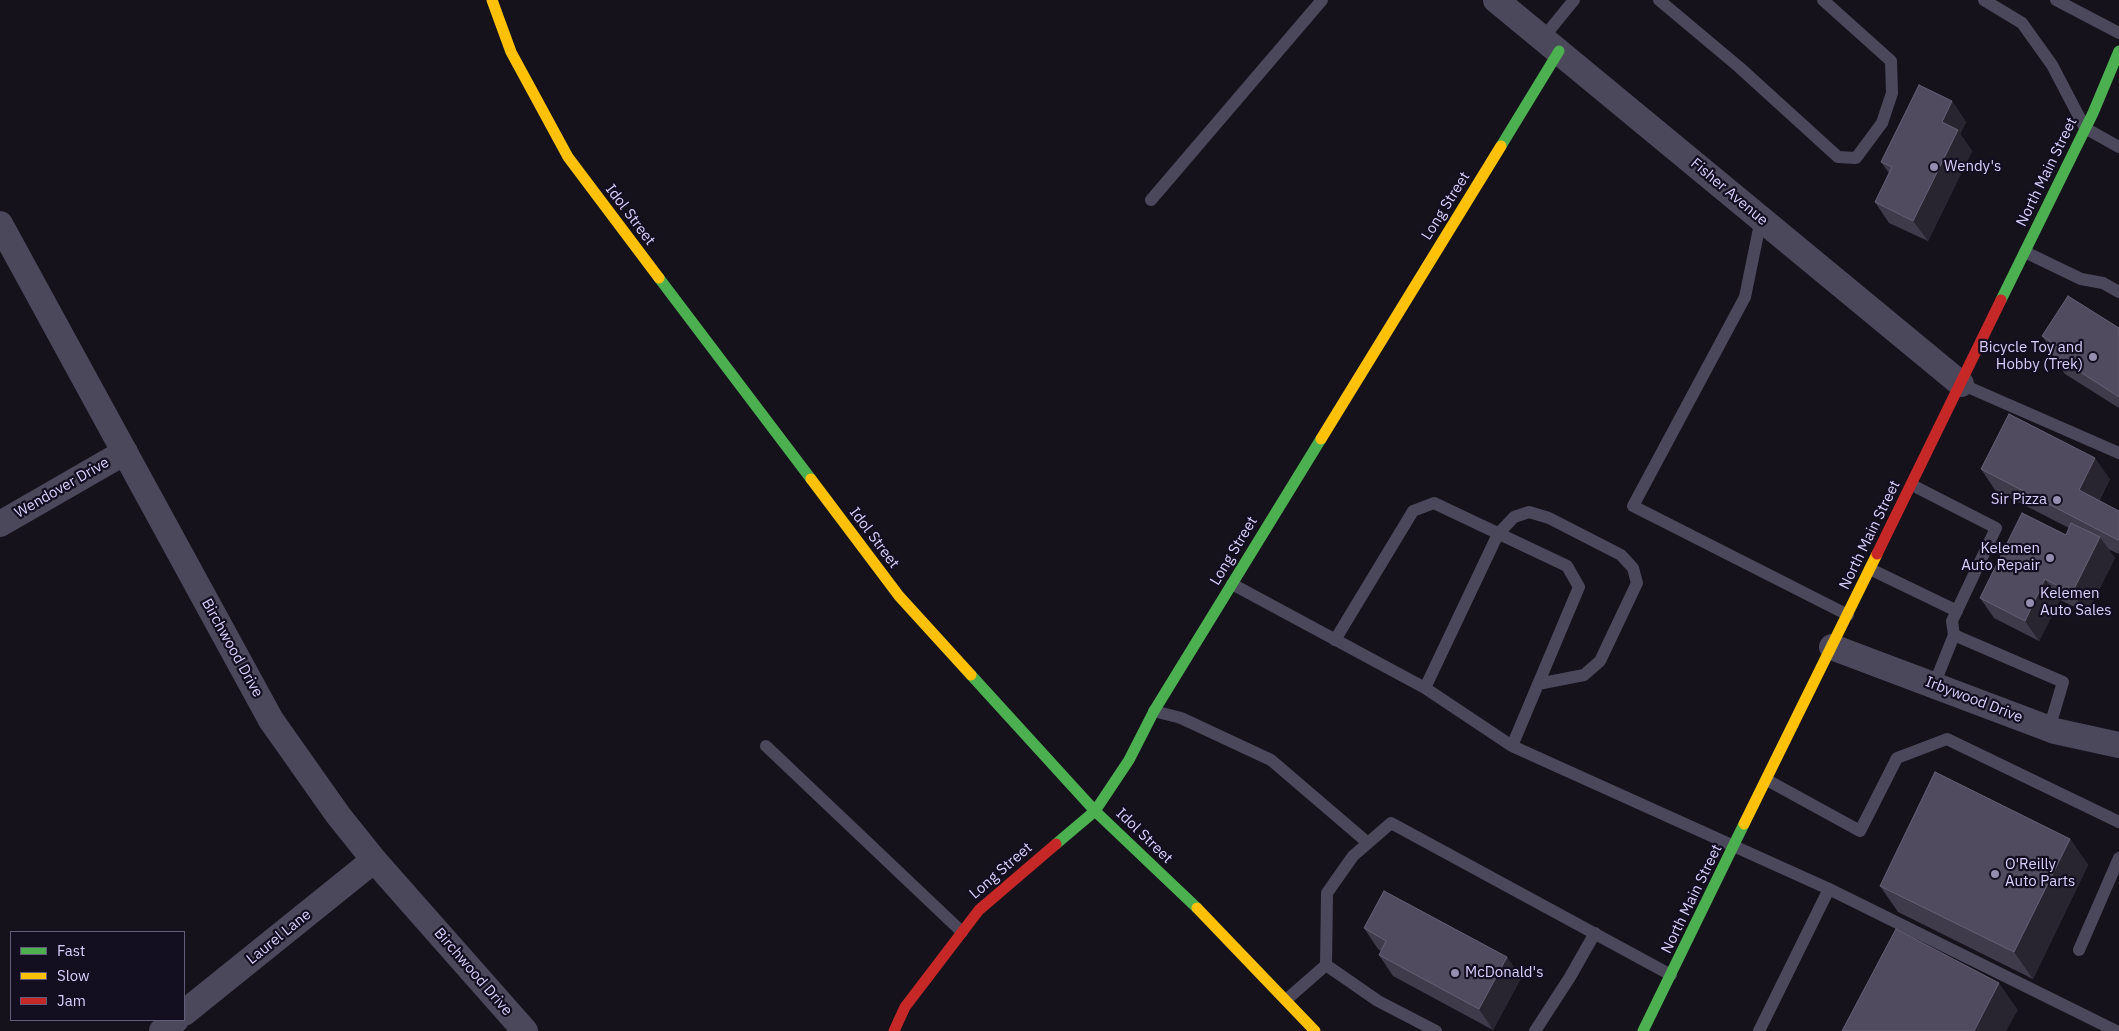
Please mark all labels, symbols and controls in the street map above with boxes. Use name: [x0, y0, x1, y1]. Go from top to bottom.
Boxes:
street label: North Main Street: [2013, 115, 2081, 229]
street label: Fisher Avenue: [1687, 154, 1771, 230]
place label: Wendy's: [1944, 158, 2001, 176]
marker: Wendy's: [1928, 161, 1940, 173]
street label: Long Street: [1418, 169, 1474, 243]
street label: Idol Street: [601, 181, 659, 249]
place label: Bicycle Toy and Hobby (Trek): [1979, 339, 2083, 374]
marker: Bicycle Toy and Hobby (Trek): [2087, 351, 2099, 363]
street label: Wendover Drive: [12, 454, 112, 522]
street label: North Main Street: [1836, 478, 1904, 592]
place label: Sir Pizza: [1991, 491, 2047, 509]
marker: Sir Pizza: [2051, 494, 2063, 506]
street label: Idol Street: [845, 504, 903, 572]
street label: Long Street: [1206, 513, 1262, 589]
place label: Kelemen Auto Repair: [1961, 540, 2040, 575]
marker: Kelemen Auto Repair: [2044, 552, 2056, 564]
place label: Kelemen Auto Sales: [2040, 585, 2112, 620]
street label: Birchwood Drive: [197, 595, 267, 701]
marker: Kelemen Auto Sales: [2024, 597, 2036, 609]
street label: Irbywood Drive: [1923, 673, 2025, 727]
street label: Idol Street: [1112, 805, 1176, 867]
street label: Long Street: [966, 839, 1036, 903]
street label: North Main Street: [1658, 842, 1726, 956]
place label: O'Reilly Auto Parts: [2005, 856, 2075, 891]
marker: O'Reilly Auto Parts: [1989, 868, 2001, 880]
street label: Laurel Lane: [243, 906, 315, 968]
street label: Birchwood Drive: [430, 924, 516, 1020]
legend: [10, 931, 185, 1021]
text: Fast: [57, 941, 85, 960]
place label: McDonald's: [1465, 964, 1543, 982]
text: Slow: [57, 966, 90, 985]
marker: McDonald's: [1449, 967, 1461, 979]
text: Jam: [57, 991, 86, 1010]

